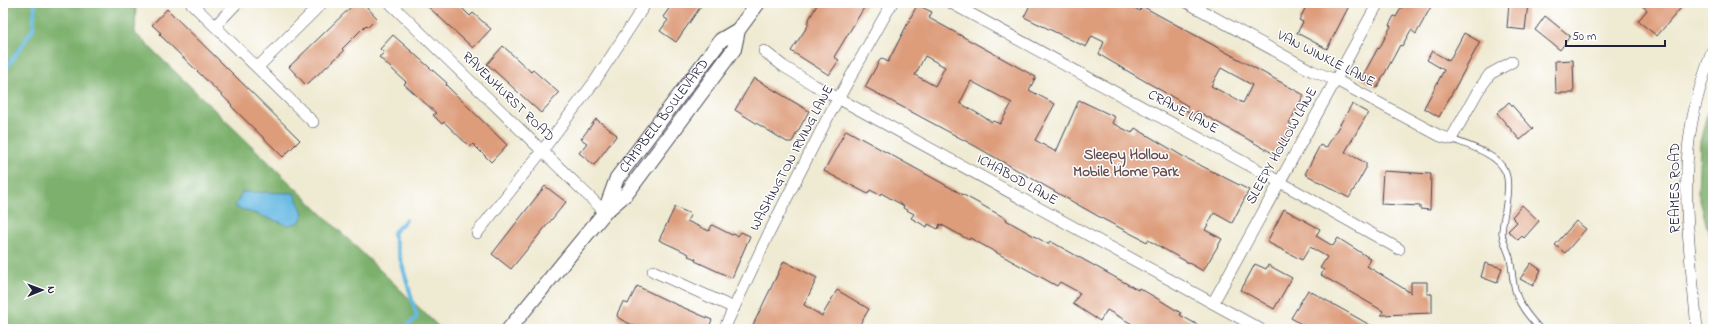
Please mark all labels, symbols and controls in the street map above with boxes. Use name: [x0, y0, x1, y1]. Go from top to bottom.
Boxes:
scale bar: [1566, 22, 1665, 48]
street label: VAN WINKLE LANE: [1272, 25, 1379, 93]
text: 50 m: [1572, 28, 1596, 46]
street label: RAVENHURST ROAD: [457, 47, 559, 147]
street label: CAMPBELL BOULEVARD: [614, 54, 714, 177]
street label: WASHINGTON IRVING LANE: [745, 81, 839, 235]
street label: SLEEPY HOLLOW LANE: [1241, 83, 1323, 209]
street label: CRANE LANE: [1144, 85, 1222, 139]
street label: REAMES ROAD: [1665, 143, 1686, 233]
district label: Sleepy Hollow Mobile Home Park: [1073, 144, 1179, 183]
street label: ICHABOD LANE: [973, 149, 1061, 211]
north arrow: [22, 270, 62, 310]
text: N: [43, 286, 59, 294]

